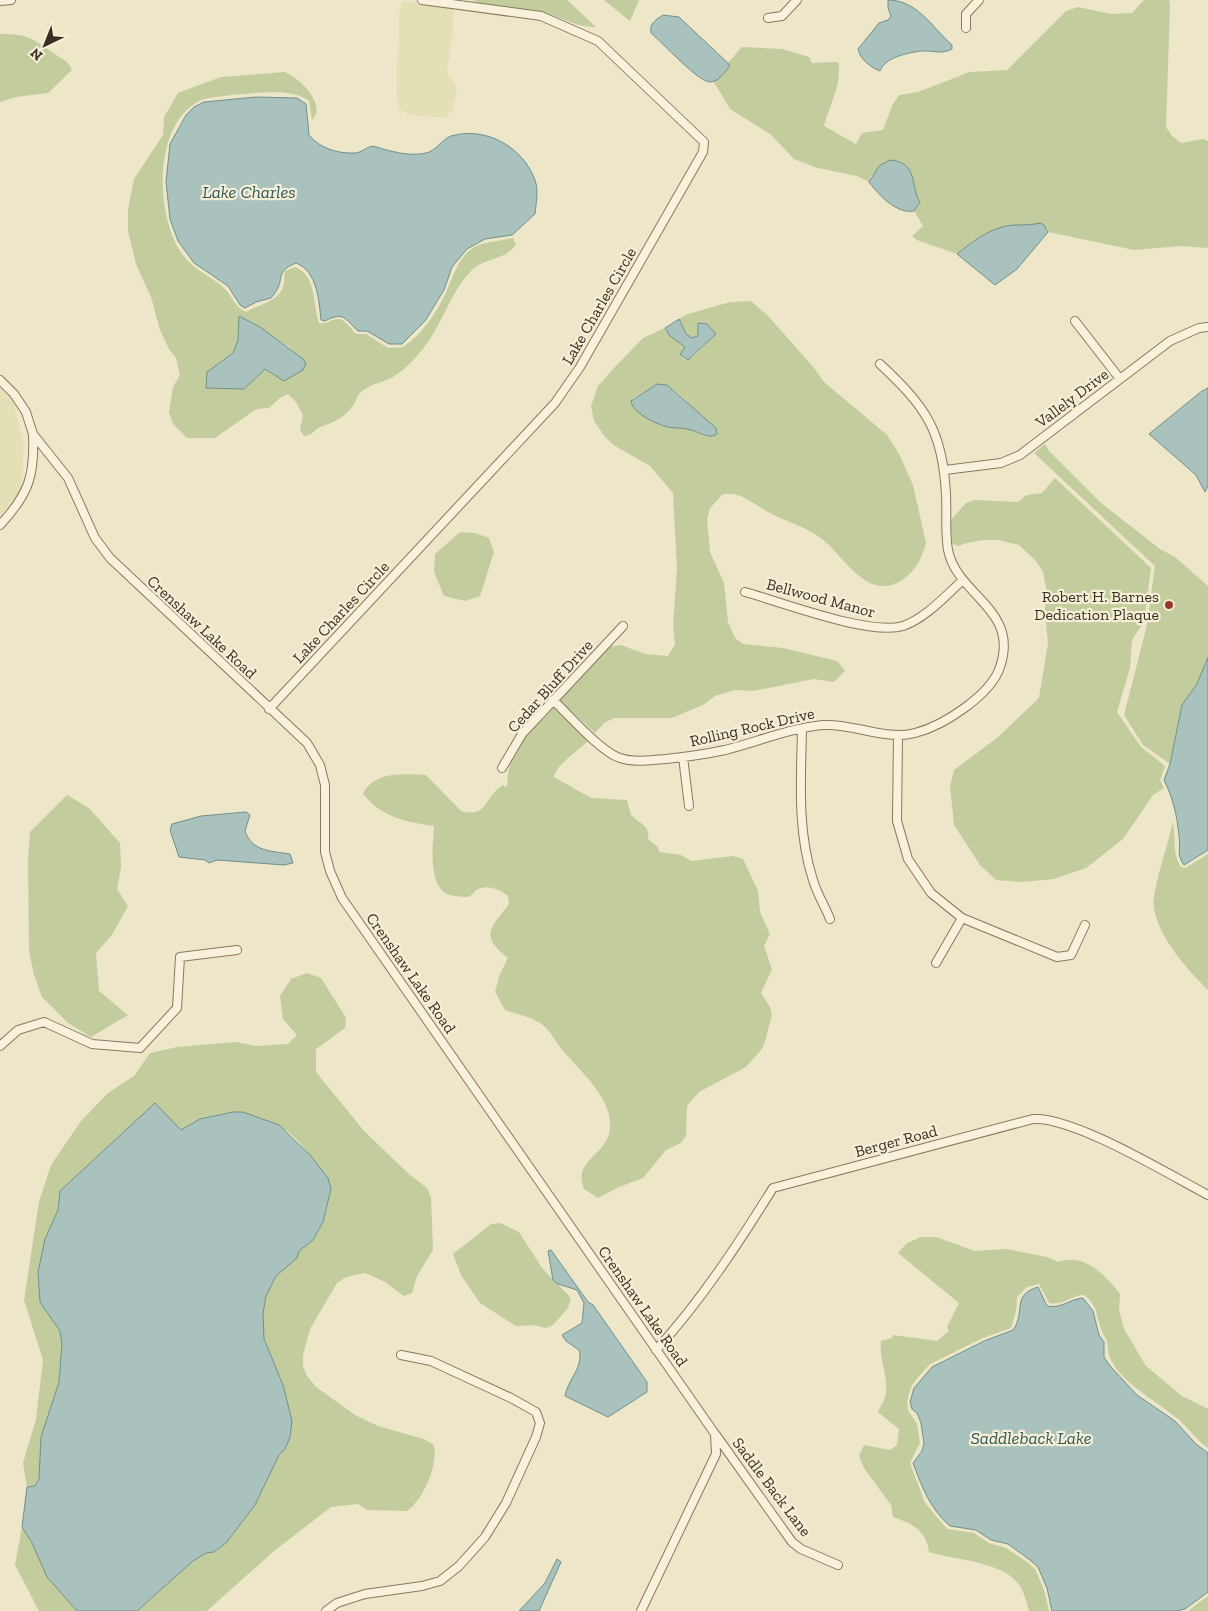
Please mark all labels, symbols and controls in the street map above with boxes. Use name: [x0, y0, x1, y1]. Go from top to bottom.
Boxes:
north arrow: [20, 20, 70, 70]
text: N: [27, 44, 46, 64]
water label: Lake Charles: [202, 181, 296, 203]
street label: Lake Charles Circle: [558, 244, 640, 368]
street label: Vallely Drive: [1031, 364, 1112, 432]
street label: Lake Charles Circle: [289, 557, 393, 667]
street label: Crenshaw Lake Road: [143, 571, 261, 683]
street label: Bellwood Manor: [764, 574, 878, 622]
place label: Robert H. Barnes Dedication Plaque: [1034, 587, 1159, 624]
marker: Robert H. Barnes Dedication Plaque: [1163, 599, 1175, 611]
street label: Cedar Bluff Drive: [503, 636, 597, 736]
street label: Rolling Rock Drive: [688, 703, 816, 751]
street label: Crenshaw Lake Road: [362, 909, 460, 1037]
street label: Berger Road: [853, 1121, 940, 1161]
street label: Crenshaw Lake Road: [594, 1242, 692, 1370]
water label: Saddleback Lake: [970, 1427, 1092, 1449]
street label: Saddle Back Lane: [729, 1434, 815, 1540]

